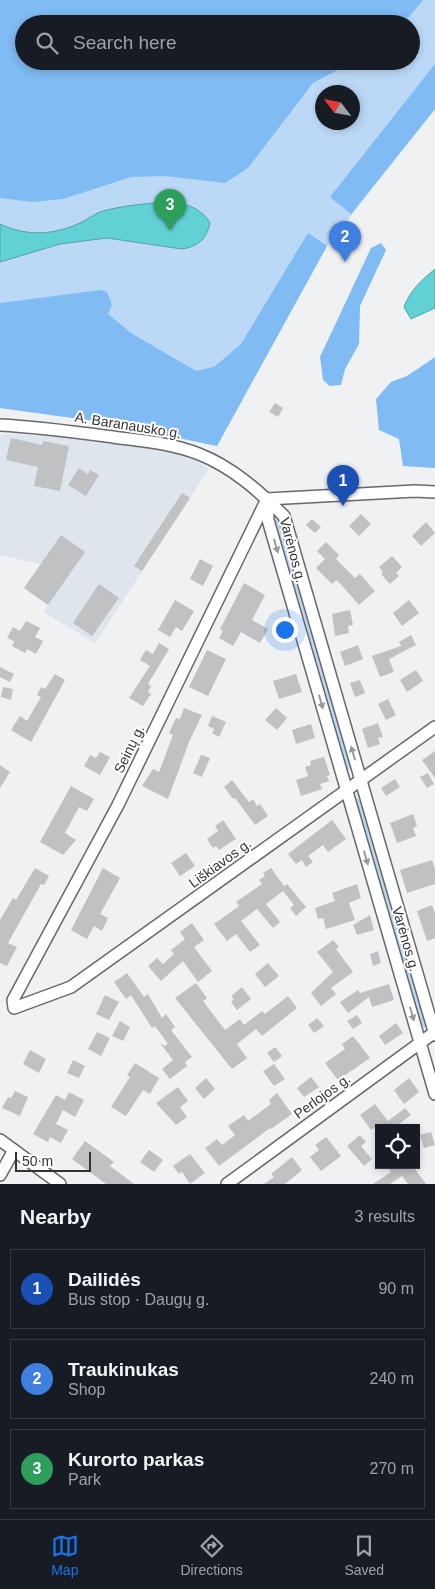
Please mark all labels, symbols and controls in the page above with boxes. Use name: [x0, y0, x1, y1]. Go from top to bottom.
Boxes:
search box: [15, 15, 420, 70]
icon: search: [33, 29, 61, 57]
text: Search here: [73, 32, 177, 53]
north arrow: [315, 85, 360, 130]
pin: 3: [154, 189, 186, 230]
pin: 2: [329, 221, 361, 262]
street label: A. Baranausko g.: [74, 409, 182, 441]
pin: 1: [327, 465, 359, 506]
street label: Varėnos g.: [277, 516, 309, 584]
one-way arrow: [272, 539, 280, 554]
your location: [272, 617, 298, 643]
one-way arrow: [318, 695, 326, 710]
street label: Seinų g.: [111, 722, 147, 776]
one-way arrow: [349, 745, 357, 760]
street label: Liškiavos g.: [186, 835, 254, 891]
one-way arrow: [363, 851, 371, 866]
street label: Varėnos g.: [389, 905, 423, 973]
one-way arrow: [408, 1007, 416, 1022]
street label: Perlojos g.: [291, 1070, 353, 1122]
map controls: [375, 1124, 420, 1169]
button: locate: [375, 1124, 420, 1169]
scale bar: [15, 1149, 91, 1172]
text: 50 m: [22, 1153, 53, 1169]
text: Nearby: [20, 1205, 91, 1228]
text: 3 results: [355, 1208, 415, 1225]
text: Dailidės: [68, 1269, 141, 1290]
text: 1: [33, 1280, 41, 1297]
text: 90 m: [378, 1280, 414, 1297]
text: Bus stop · Daugų g.: [68, 1291, 209, 1308]
text: Traukinukas: [68, 1359, 179, 1380]
text: 2: [33, 1370, 41, 1387]
text: 240 m: [370, 1370, 414, 1387]
text: Shop: [68, 1381, 105, 1398]
text: Kurorto parkas: [68, 1449, 204, 1470]
text: 3: [33, 1460, 41, 1477]
text: 270 m: [370, 1460, 414, 1477]
text: Park: [68, 1471, 101, 1488]
tab: Map: [51, 1532, 79, 1578]
tab: Directions: [181, 1532, 243, 1578]
tab: Saved: [344, 1532, 384, 1578]

